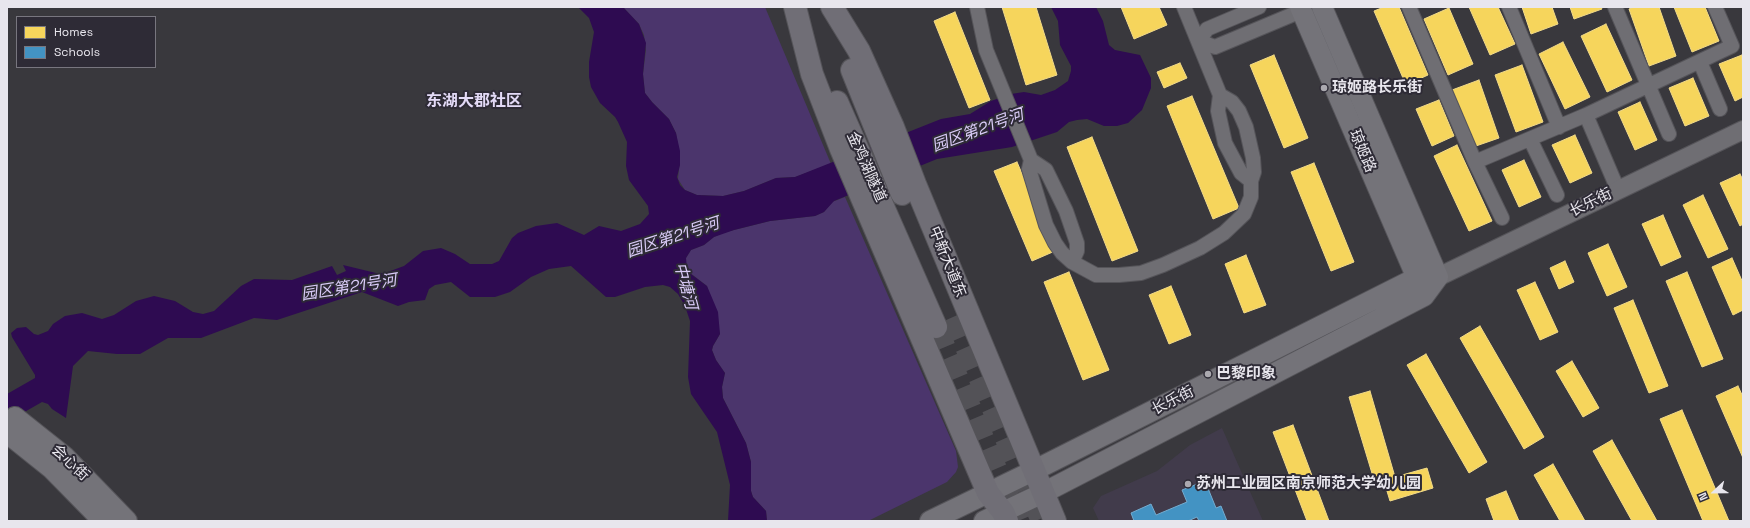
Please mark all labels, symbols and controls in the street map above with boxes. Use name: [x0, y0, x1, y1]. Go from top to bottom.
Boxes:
legend: [16, 16, 156, 68]
text: Homes: [54, 24, 93, 40]
text: Schools: [54, 44, 100, 60]
place label: 琼姬路长乐街: [1332, 79, 1422, 97]
marker: 琼姬路长乐街: [1319, 83, 1329, 93]
district label: 东湖大郡社区: [426, 92, 522, 112]
water label: 园区第21号河: [929, 106, 1027, 156]
street label: 琼姬路: [1345, 127, 1379, 175]
street label: 金鸡湖隧道: [843, 129, 889, 205]
street label: 长乐街: [1567, 185, 1615, 221]
water label: 园区第21号河: [624, 214, 722, 262]
street label: 中新大道东: [925, 224, 969, 300]
water label: 中塘河: [670, 260, 700, 312]
water label: 园区第21号河: [300, 271, 398, 305]
place label: 巴黎印象: [1216, 365, 1276, 383]
marker: 巴黎印象: [1203, 369, 1213, 379]
street label: 长乐街: [1149, 383, 1197, 419]
street label: 会心街: [47, 441, 93, 485]
north arrow: [1694, 472, 1734, 512]
place label: 苏州工业园区南京师范大学幼儿园: [1196, 475, 1421, 493]
marker: 苏州工业园区南京师范大学幼儿园: [1183, 479, 1193, 489]
text: N: [1695, 490, 1711, 503]

